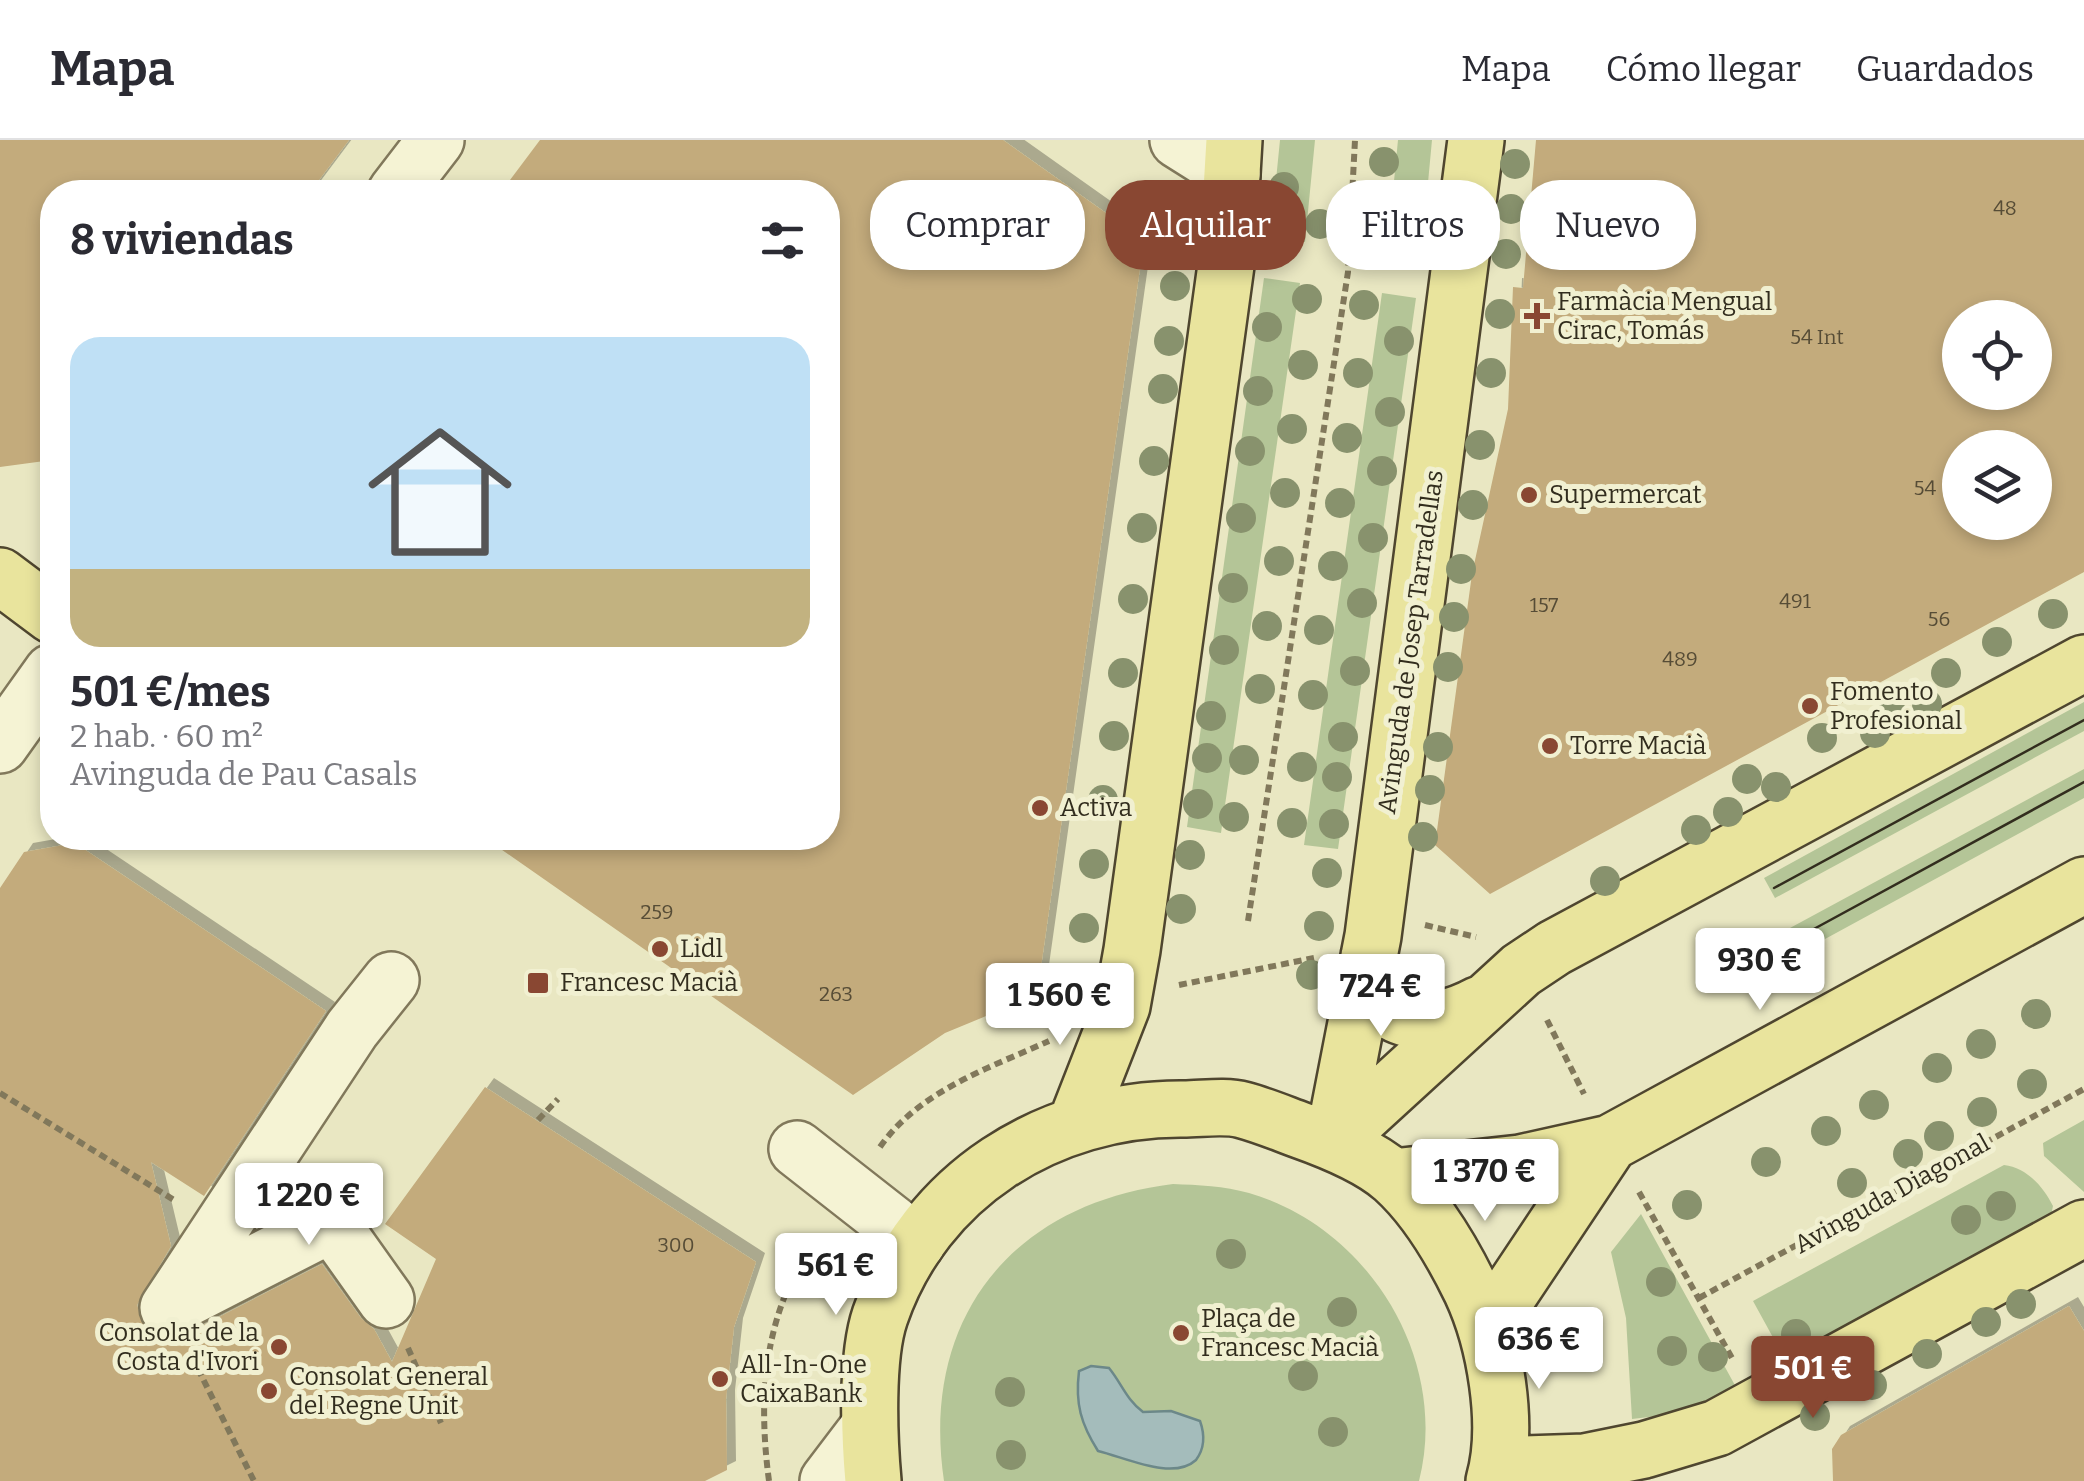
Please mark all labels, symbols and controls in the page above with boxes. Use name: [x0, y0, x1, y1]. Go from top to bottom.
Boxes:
text: Mapa: [50, 40, 174, 98]
text: Mapa: [1461, 48, 1551, 90]
text: Cómo llegar: [1606, 48, 1801, 90]
text: Guardados: [1856, 48, 2034, 90]
chip: Comprar: [870, 180, 1085, 270]
chip: Alquilar: [1105, 180, 1306, 270]
chip: Filtros: [1326, 180, 1500, 270]
chip: Nuevo: [1520, 180, 1696, 270]
house number: 48: [1993, 196, 2017, 220]
icon: filters: [755, 213, 810, 268]
text: 8 viviendas: [70, 215, 294, 265]
place label: Farmàcia Mengual Cirac, Tomás: [1557, 287, 1772, 346]
map controls: [1942, 300, 2052, 540]
button: locate: [1942, 300, 2052, 410]
marker: Farmàcia Mengual Cirac, Tomás: [1526, 305, 1548, 327]
house number: 54 Int: [1790, 325, 1844, 349]
icon: home: [350, 402, 530, 582]
button: layers: [1942, 430, 2052, 540]
street label: Avinguda de Josep Tarradellas: [1372, 468, 1450, 816]
house number: 54: [1914, 476, 1936, 500]
place label: Supermercat: [1549, 480, 1701, 510]
marker: Supermercat: [1518, 484, 1540, 506]
house number: 491: [1779, 589, 1811, 613]
house number: 157: [1530, 593, 1558, 617]
house number: 56: [1928, 607, 1950, 631]
house number: 489: [1662, 647, 1698, 671]
text: 501 €/mes: [70, 667, 271, 717]
place label: Fomento Profesional: [1830, 677, 1962, 736]
marker: Fomento Profesional: [1799, 695, 1821, 717]
text: 2 hab. · 60 m²: [70, 717, 263, 755]
place label: Torre Macià: [1570, 731, 1707, 761]
marker: Torre Macià: [1539, 735, 1561, 757]
text: Avinguda de Pau Casals: [70, 755, 417, 793]
place label: Activa: [1060, 793, 1132, 823]
marker: Activa: [1029, 797, 1051, 819]
house number: 259: [640, 900, 674, 924]
pin: 930 €: [1690, 928, 1830, 1013]
place label: Lidl: [680, 934, 723, 964]
marker: Lidl: [649, 938, 671, 960]
text: 930 €: [1717, 941, 1803, 979]
pin: 724 €: [1311, 954, 1451, 1039]
pin: 1 560 €: [968, 963, 1152, 1048]
text: 724 €: [1340, 967, 1422, 1005]
place label: Francesc Macià: [560, 968, 738, 998]
marker: Francesc Macià: [525, 970, 551, 996]
text: 1 560 €: [1008, 976, 1112, 1014]
house number: 263: [819, 982, 853, 1006]
street label: Avinguda Diagonal: [1789, 1128, 1995, 1260]
pin: 1 370 €: [1393, 1139, 1577, 1224]
text: 1 370 €: [1433, 1152, 1537, 1190]
pin: 1 220 €: [217, 1163, 401, 1248]
text: 1 220 €: [257, 1176, 361, 1214]
house number: 300: [657, 1233, 695, 1257]
pin: 561 €: [766, 1233, 906, 1318]
text: 561 €: [797, 1246, 875, 1284]
place label: Plaça de Francesc Macià: [1201, 1304, 1379, 1363]
pin: 636 €: [1469, 1307, 1609, 1392]
place label: Consolat de la Costa d'Ivori: [98, 1318, 259, 1377]
text: 636 €: [1497, 1320, 1581, 1358]
marker: Plaça de Francesc Macià: [1170, 1322, 1192, 1344]
marker: Consolat de la Costa d'Ivori: [268, 1336, 290, 1358]
pin: 501 €: [1743, 1336, 1883, 1421]
text: 501 €: [1773, 1349, 1853, 1387]
place label: All-In-One CaixaBank: [740, 1350, 867, 1409]
place label: Consolat General del Regne Unit: [289, 1362, 488, 1421]
marker: All-In-One CaixaBank: [709, 1368, 731, 1390]
marker: Consolat General del Regne Unit: [258, 1380, 280, 1402]

